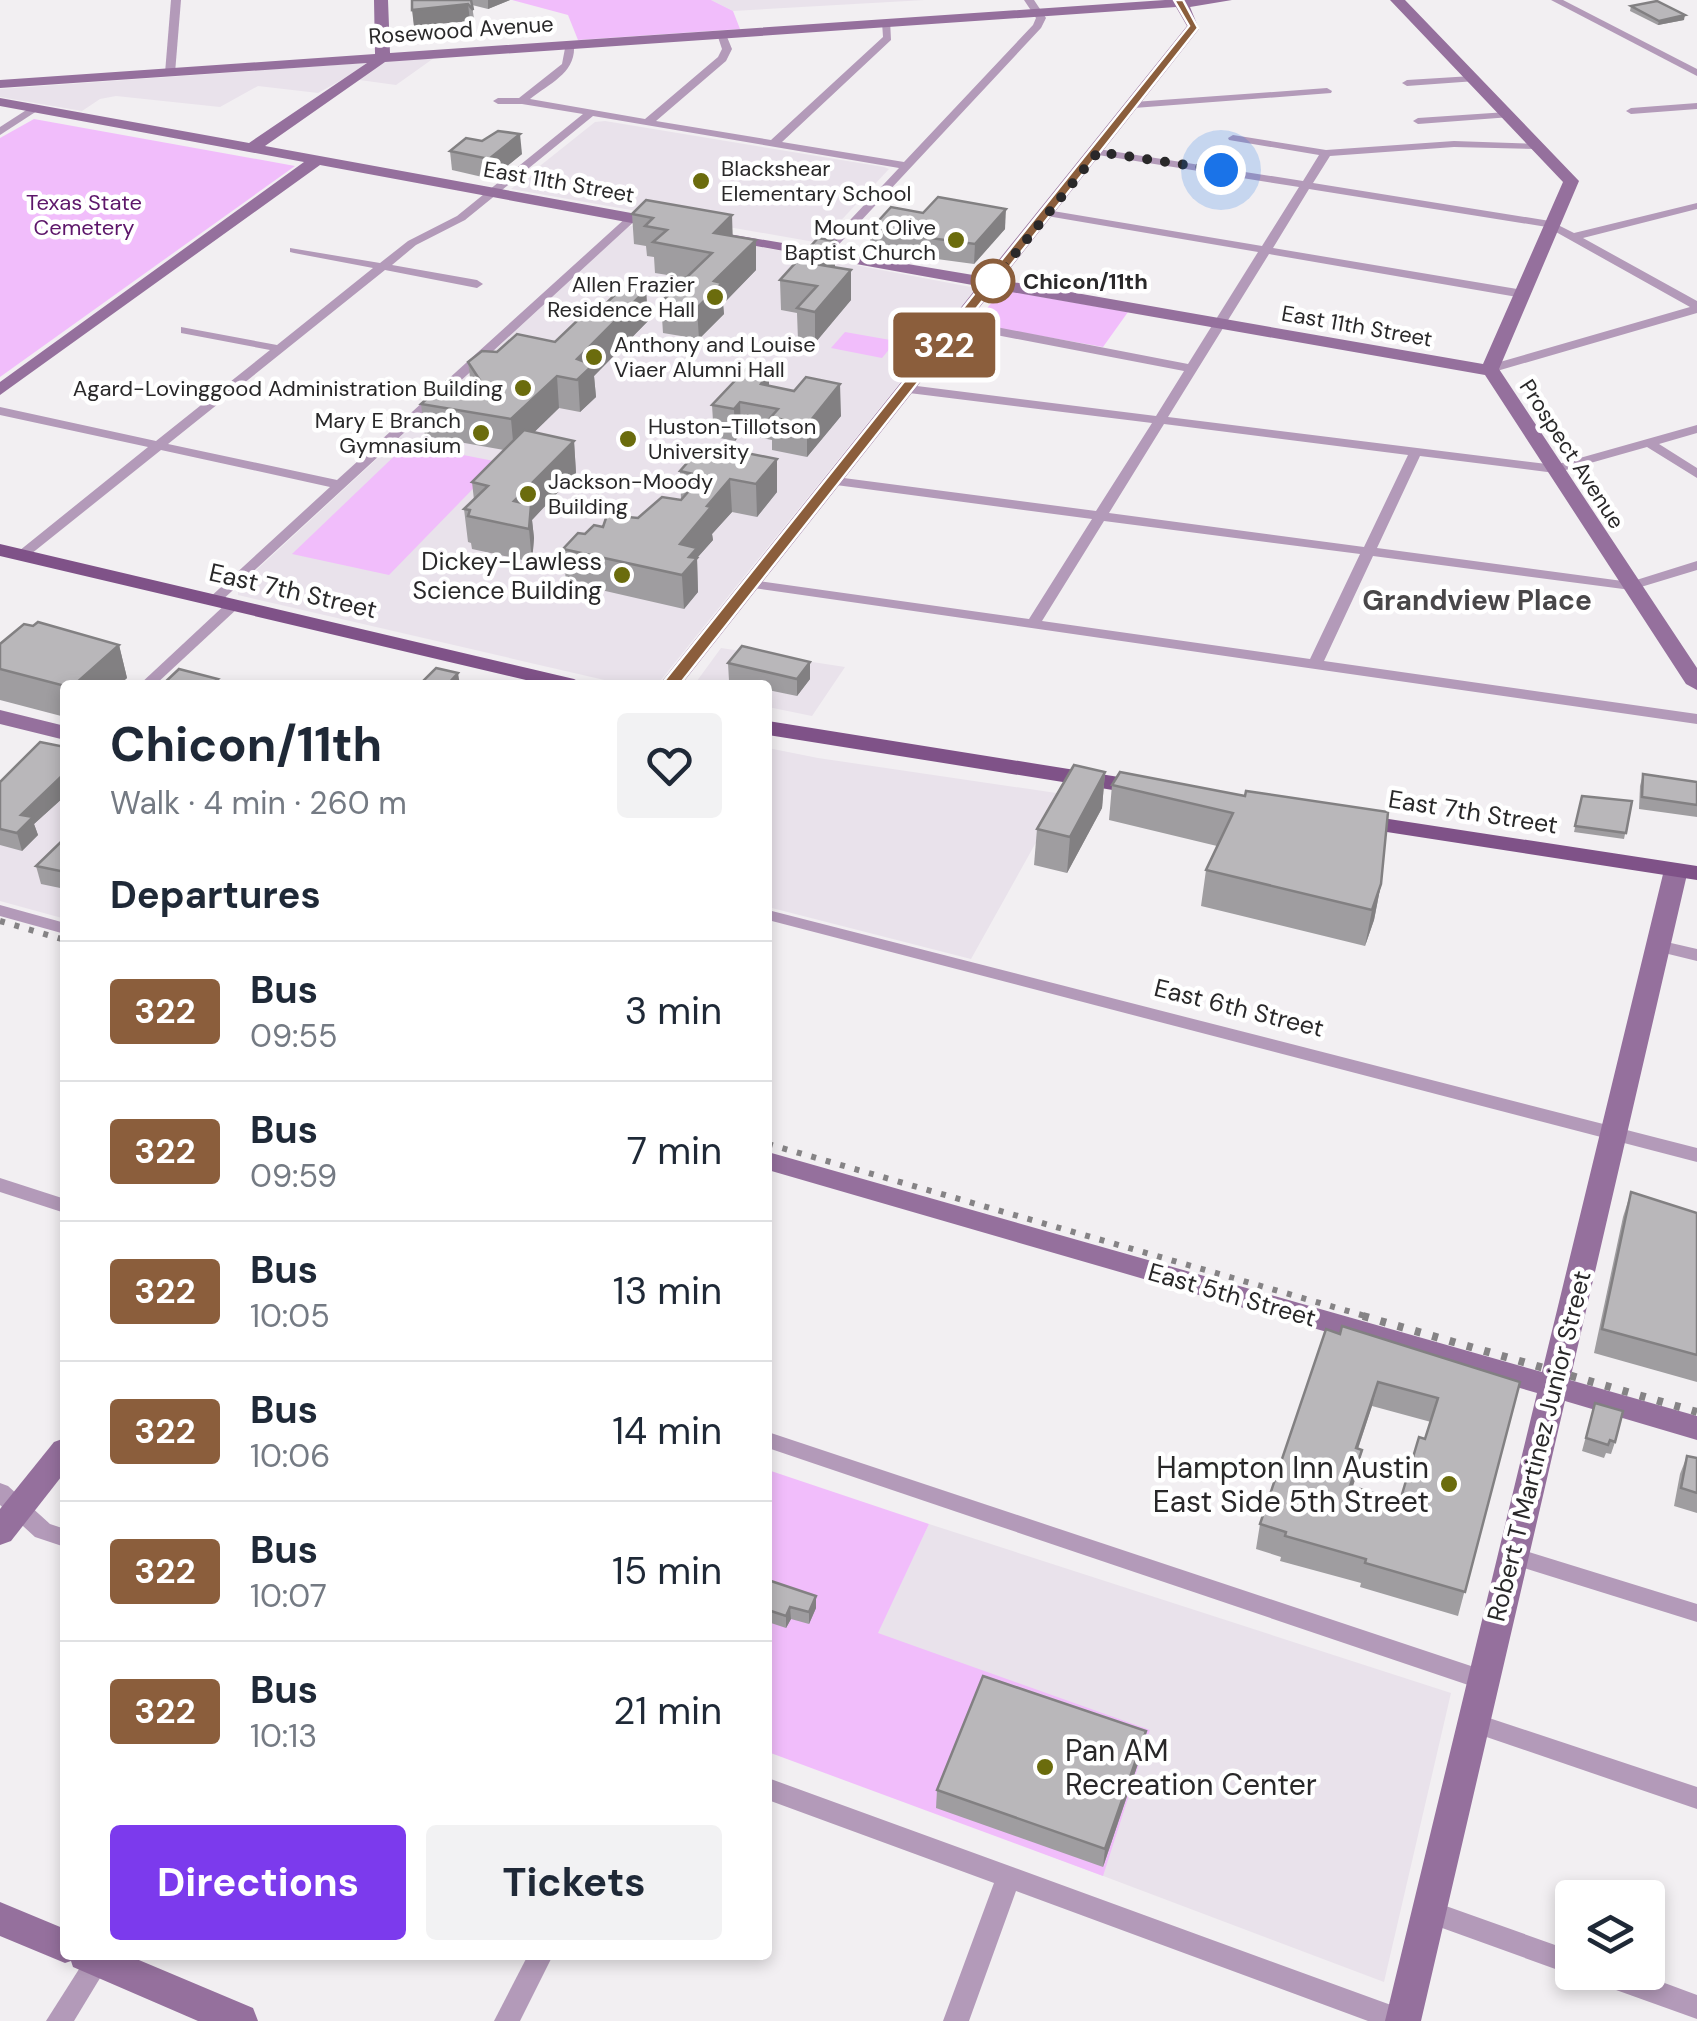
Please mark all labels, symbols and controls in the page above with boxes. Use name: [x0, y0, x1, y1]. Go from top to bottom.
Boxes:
street label: Rosewood Avenue: [368, 9, 554, 51]
your location: [1196, 145, 1246, 195]
street label: East 11th Street: [481, 154, 637, 210]
place label: Blackshear Elementary School: [721, 154, 911, 208]
marker: Blackshear Elementary School: [690, 170, 712, 192]
park label: Texas State Cemetery: [26, 188, 142, 242]
place label: Mount Olive Baptist Church: [785, 213, 936, 267]
marker: Mount Olive Baptist Church: [945, 229, 967, 251]
marker: Chicon/11th: [972, 260, 1014, 302]
place label: Chicon/11th: [1023, 267, 1148, 296]
place label: Allen Frazier Residence Hall: [547, 270, 695, 324]
marker: Allen Frazier Residence Hall: [704, 286, 726, 308]
street label: East 11th Street: [1279, 298, 1435, 354]
line badge: 322: [886, 312, 1002, 378]
text: 322: [913, 322, 975, 368]
place label: Anthony and Louise Viaer Alumni Hall: [614, 330, 816, 384]
marker: Anthony and Louise Viaer Alumni Hall: [583, 346, 605, 368]
place label: Agard-Lovinggood Administration Building: [73, 374, 503, 403]
street label: Prospect Avenue: [1513, 374, 1631, 534]
marker: Agard-Lovinggood Administration Building: [512, 377, 534, 399]
place label: Mary E Branch Gymnasium: [315, 406, 461, 460]
place label: Huston-Tillotson University: [648, 412, 816, 466]
marker: Mary E Branch Gymnasium: [470, 422, 492, 444]
marker: Huston-Tillotson University: [617, 428, 639, 450]
place label: Jackson-Moody Building: [548, 467, 713, 521]
marker: Jackson-Moody Building: [517, 483, 539, 505]
place label: Dickey-Lawless Science Building: [413, 545, 602, 607]
street label: East 7th Street: [206, 556, 380, 626]
marker: Dickey-Lawless Science Building: [611, 564, 633, 586]
district label: Grandview Place: [1362, 582, 1592, 619]
text: Chicon/11th: [110, 713, 382, 776]
button: heart: [617, 713, 722, 818]
text: Walk · 4 min · 260 m: [110, 782, 407, 824]
street label: East 7th Street: [1386, 782, 1560, 842]
text: Departures: [110, 870, 321, 920]
text: Bus: [250, 965, 318, 1015]
street label: East 6th Street: [1151, 971, 1327, 1045]
text: 3 min: [625, 986, 722, 1036]
text: 322: [134, 988, 196, 1034]
text: 09:55: [250, 1015, 338, 1057]
text: Bus: [250, 1105, 318, 1155]
text: 7 min: [627, 1126, 722, 1176]
text: 322: [134, 1128, 196, 1174]
text: 09:59: [250, 1155, 337, 1197]
text: Bus: [250, 1245, 318, 1295]
street label: East 5th Street: [1144, 1255, 1320, 1335]
text: 13 min: [613, 1266, 722, 1316]
street label: Robert T Martinez Junior Street: [1479, 1267, 1599, 1625]
text: 322: [134, 1268, 196, 1314]
text: 10:05: [250, 1295, 330, 1337]
text: Bus: [250, 1385, 318, 1435]
text: 14 min: [612, 1406, 722, 1456]
text: 322: [134, 1408, 196, 1454]
text: 10:06: [250, 1435, 330, 1477]
place label: Hampton Inn Austin East Side 5th Street: [1153, 1448, 1429, 1521]
marker: Hampton Inn Austin East Side 5th Street: [1438, 1473, 1460, 1495]
text: Bus: [250, 1525, 318, 1575]
text: 15 min: [612, 1546, 722, 1596]
text: 322: [134, 1548, 196, 1594]
text: 10:07: [250, 1575, 327, 1617]
text: Bus: [250, 1665, 318, 1715]
text: 21 min: [613, 1686, 722, 1736]
text: 322: [134, 1688, 196, 1734]
text: 10:13: [250, 1715, 317, 1757]
place label: Pan AM Recreation Center: [1065, 1731, 1317, 1804]
marker: Pan AM Recreation Center: [1034, 1756, 1056, 1778]
button: Directions: [110, 1825, 406, 1940]
button: Tickets: [426, 1825, 722, 1940]
map controls: [1555, 1880, 1665, 1990]
button: layers: [1555, 1880, 1665, 1990]

